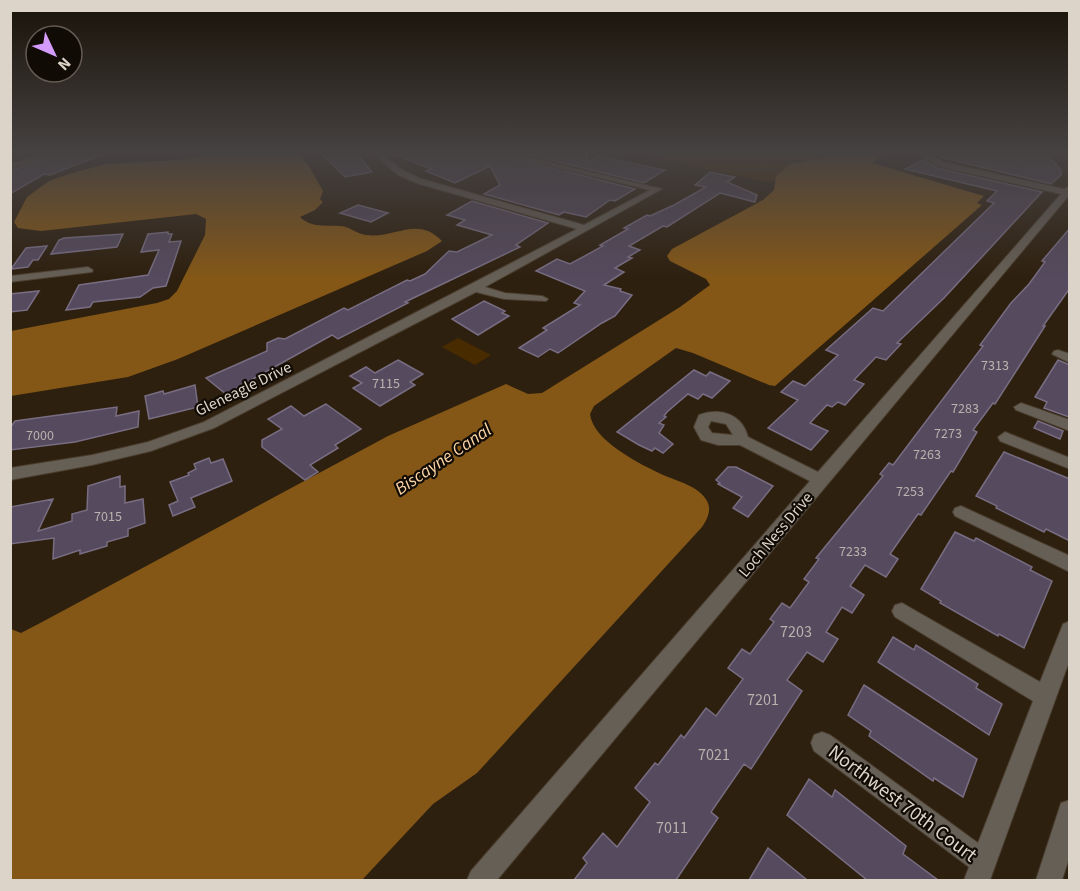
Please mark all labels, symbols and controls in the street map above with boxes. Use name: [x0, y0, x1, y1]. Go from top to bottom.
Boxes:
north arrow: [24, 24, 84, 84]
text: N: [52, 52, 76, 75]
street label: Gleneagle Drive: [192, 356, 295, 422]
house number: 7313: [981, 356, 1009, 376]
house number: 7115: [372, 374, 400, 394]
house number: 7283: [951, 399, 979, 419]
water label: Biscayne Canal: [390, 417, 497, 501]
house number: 7273: [934, 424, 962, 444]
house number: 7000: [26, 426, 54, 446]
house number: 7263: [913, 445, 941, 465]
house number: 7253: [896, 482, 924, 502]
street label: Loch Ness Drive: [734, 487, 818, 582]
house number: 7015: [94, 507, 122, 527]
house number: 7233: [839, 542, 867, 562]
house number: 7203: [780, 621, 812, 643]
house number: 7201: [747, 689, 779, 711]
street label: Northwest 70th Court: [822, 739, 983, 869]
house number: 7021: [698, 744, 730, 766]
house number: 7011: [656, 817, 688, 839]

